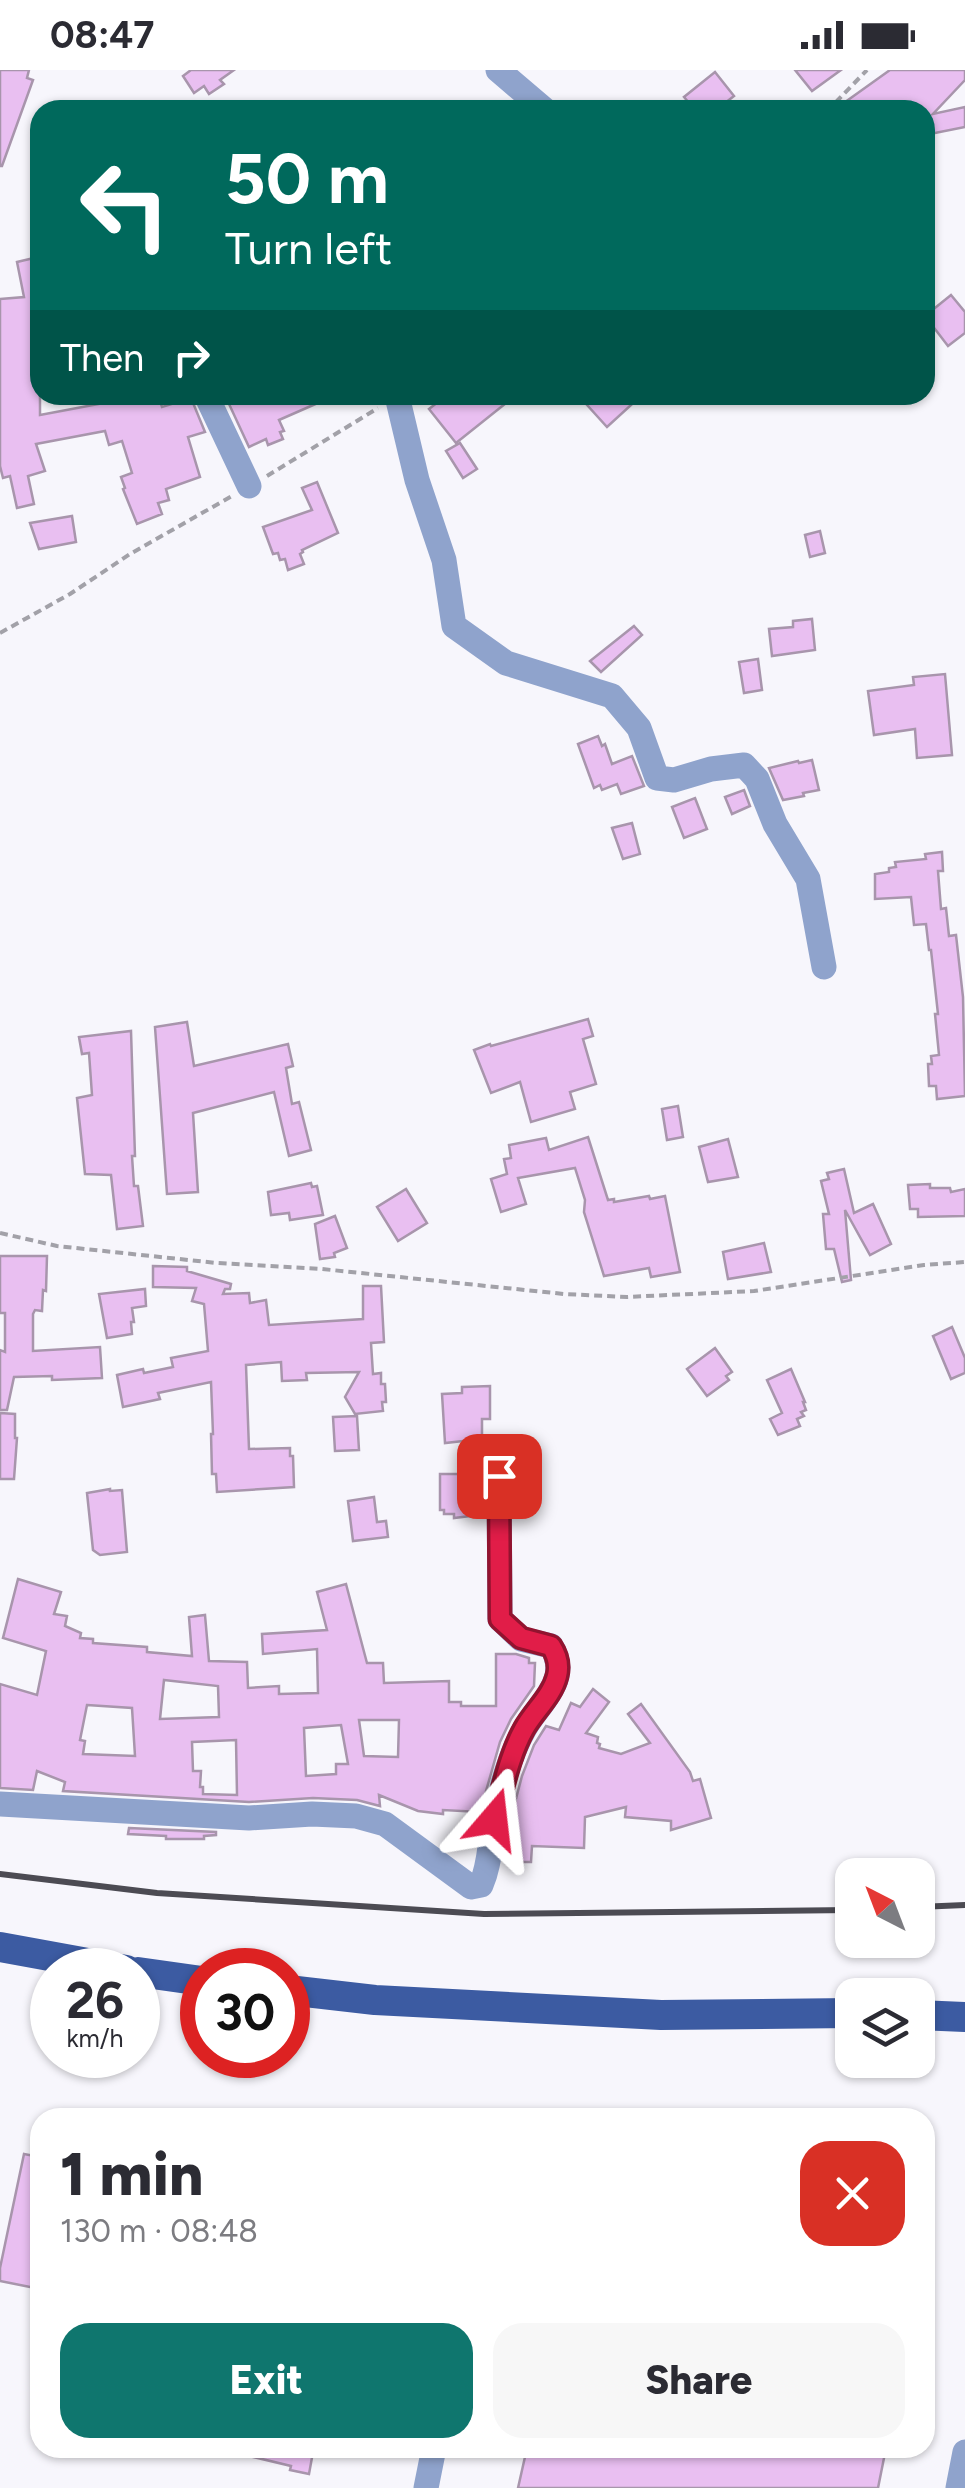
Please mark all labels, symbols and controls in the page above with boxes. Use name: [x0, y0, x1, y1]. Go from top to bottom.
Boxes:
text: 08:47: [50, 12, 155, 58]
text: 50 m: [225, 136, 389, 221]
icon: left: [60, 140, 190, 270]
text: Turn left: [225, 221, 392, 275]
icon: right: [164, 330, 219, 385]
text: Then: [60, 335, 144, 381]
pin: [457, 1434, 542, 1519]
icon: arrive: [472, 1449, 527, 1504]
position arrow: [442, 1767, 546, 1871]
north arrow: [835, 1858, 935, 1958]
map controls: [835, 1858, 935, 2078]
speed limit sign: 30: [180, 1948, 310, 2078]
text: 26: [66, 1970, 124, 2031]
button: layers: [835, 1978, 935, 2078]
text: km/h: [66, 2023, 124, 2053]
text: 1 min: [60, 2138, 203, 2210]
button: close: [800, 2141, 905, 2246]
text: 130 m · 08:48: [60, 2212, 258, 2250]
button: Exit: [60, 2323, 473, 2438]
button: Share: [493, 2323, 905, 2438]

